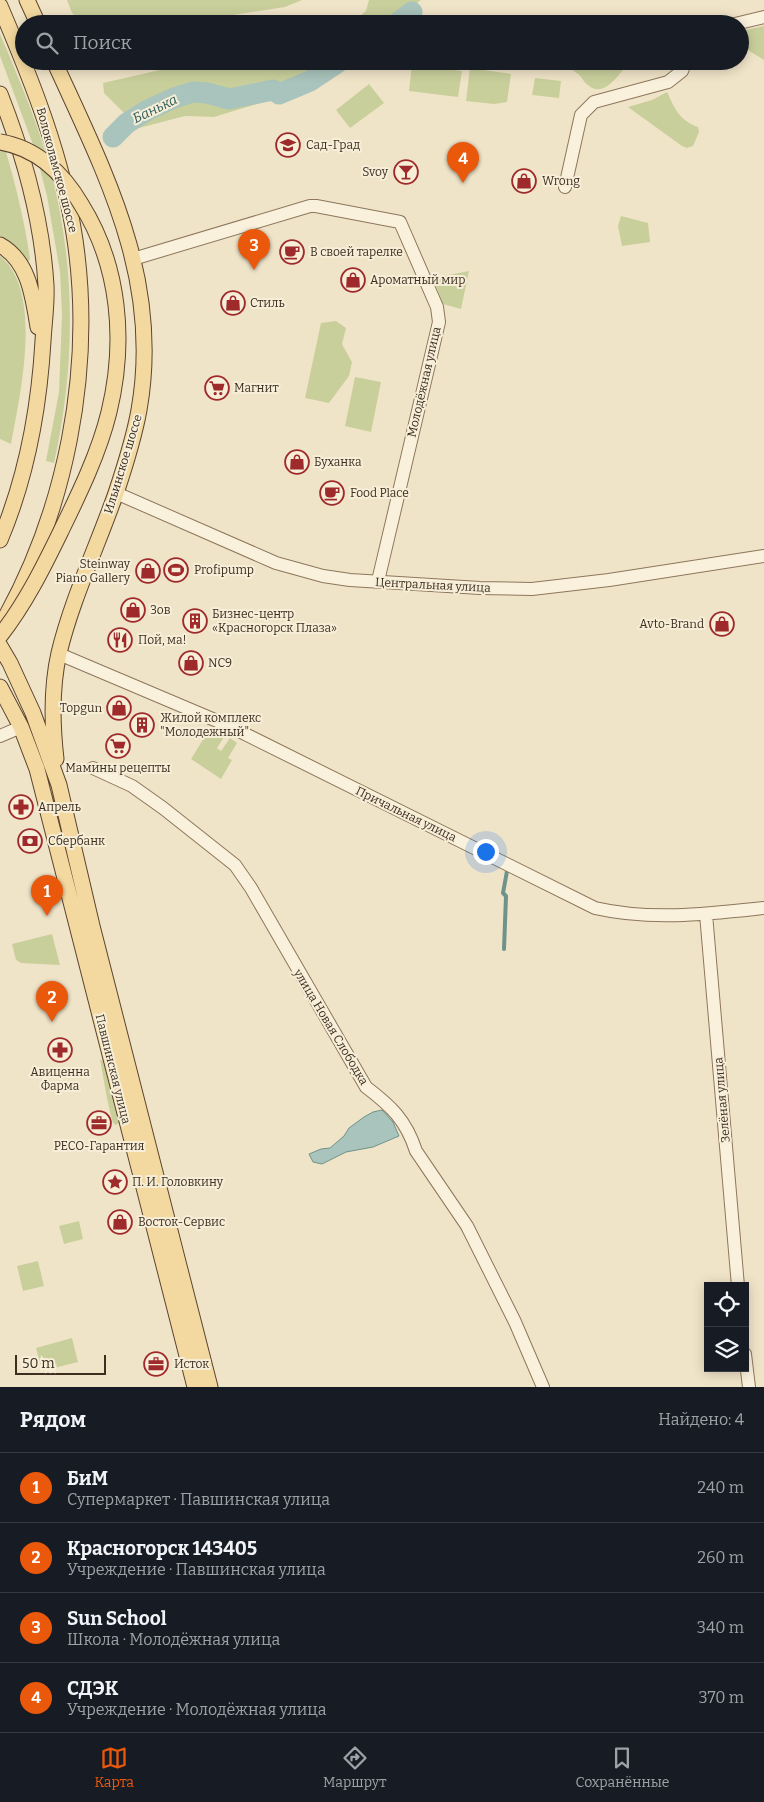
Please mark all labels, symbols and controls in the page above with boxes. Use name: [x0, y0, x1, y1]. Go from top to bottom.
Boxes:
search box: [15, 15, 749, 70]
icon: search: [33, 29, 61, 57]
text: Поиск: [73, 31, 132, 54]
water label: Банька: [130, 91, 180, 127]
street label: Волоколамское шоссе: [34, 106, 80, 234]
school or university icon: Сад-Град: [275, 132, 301, 158]
place label: Сад-Град: [306, 138, 360, 152]
pin: 4: [447, 142, 479, 183]
bar icon: Svoy: [393, 159, 419, 185]
place label: Svoy: [362, 165, 389, 179]
shop icon: Wrong: [511, 168, 537, 194]
place label: Wrong: [542, 174, 580, 188]
pin: 3: [238, 229, 270, 270]
cafe icon: В своей тарелке: [279, 239, 305, 265]
place label: В своей тарелке: [310, 245, 403, 259]
shop icon: Ароматный мир: [340, 267, 366, 293]
place label: Ароматный мир: [370, 273, 465, 287]
shop icon: Стиль: [220, 290, 246, 316]
place label: Стиль: [250, 296, 285, 310]
street label: Молодёжная улица: [404, 325, 444, 439]
supermarket icon: Магнит: [204, 375, 230, 401]
place label: Магнит: [234, 381, 279, 395]
street label: Ильинское шоссе: [101, 413, 145, 515]
shop icon: Буханка: [284, 449, 310, 475]
place label: Буханка: [314, 455, 362, 469]
cafe icon: Food Place: [319, 480, 345, 506]
place label: Food Place: [350, 486, 409, 500]
place label: Steinway Piano Gallery: [56, 557, 131, 585]
sports icon: Profipump: [163, 557, 189, 583]
shop icon: Steinway Piano Gallery: [135, 558, 161, 584]
place label: Profipump: [194, 563, 254, 577]
street label: Центральная улица: [375, 575, 491, 595]
shop icon: Зов: [120, 597, 146, 623]
place label: Зов: [150, 603, 171, 617]
place label: Бизнес-центр «Красногорск Плаза»: [212, 607, 337, 635]
building icon: Бизнес-центр «Красногорск Плаза»: [182, 608, 208, 634]
shop icon: Avto-Brand: [709, 611, 735, 637]
place label: Avto-Brand: [639, 617, 704, 631]
restaurant icon: Пой, ма!: [107, 627, 133, 653]
place label: Пой, ма!: [138, 633, 187, 647]
shop icon: NC9: [178, 650, 204, 676]
place label: NC9: [208, 656, 232, 670]
shop icon: Topgun: [106, 695, 132, 721]
place label: Topgun: [60, 701, 102, 715]
place label: Жилой комплекс "Молодежный": [160, 711, 261, 739]
building icon: Жилой комплекс "Молодежный": [129, 712, 155, 738]
supermarket icon: Мамины рецепты: [105, 733, 131, 759]
place label: Мамины рецепты: [65, 761, 171, 775]
street label: Причальная улица: [353, 784, 459, 845]
pharmacy icon: Апрель: [8, 794, 34, 820]
place label: Апрель: [38, 800, 81, 814]
bank icon: Сбербанк: [17, 828, 43, 854]
place label: Сбербанк: [48, 834, 105, 848]
your location: [473, 839, 499, 865]
pin: 1: [31, 875, 63, 916]
street label: улица Новая Слободка: [290, 966, 371, 1088]
pin: 2: [36, 981, 68, 1022]
street label: Павшинская улица: [93, 1013, 134, 1126]
pharmacy icon: Авиценна Фарма: [47, 1037, 73, 1063]
street label: Зелёная улица: [711, 1056, 733, 1143]
place label: Авиценна Фарма: [30, 1065, 90, 1093]
office icon: РЕСО-Гарантия: [86, 1110, 112, 1136]
place label: РЕСО-Гарантия: [54, 1139, 145, 1153]
place icon: П. И. Головкину: [102, 1169, 128, 1195]
place label: П. И. Головкину: [132, 1175, 224, 1189]
shop icon: Восток-Сервис: [107, 1209, 133, 1235]
place label: Восток-Сервис: [138, 1215, 225, 1229]
map controls: [704, 1282, 749, 1372]
button: locate: [704, 1282, 749, 1327]
button: layers: [704, 1327, 749, 1372]
office icon: Исток: [143, 1351, 169, 1377]
scale bar: [15, 1352, 106, 1375]
text: 50 m: [22, 1355, 55, 1372]
place label: Исток: [174, 1357, 209, 1371]
text: Рядом: [20, 1407, 86, 1433]
text: Найдено: 4: [658, 1410, 744, 1429]
text: БиМ: [67, 1467, 108, 1490]
text: 1: [33, 1478, 39, 1497]
text: 240 m: [697, 1478, 744, 1497]
text: Супермаркет · Павшинская улица: [67, 1490, 330, 1509]
text: Красногорск 143405: [67, 1537, 257, 1560]
text: 2: [31, 1548, 41, 1567]
text: 260 m: [697, 1548, 744, 1567]
text: Учреждение · Павшинская улица: [67, 1560, 326, 1579]
text: Sun School: [67, 1607, 167, 1630]
text: 3: [31, 1618, 41, 1637]
text: 340 m: [697, 1618, 744, 1637]
text: Школа · Молодёжная улица: [67, 1630, 280, 1649]
text: СДЭК: [67, 1677, 118, 1700]
text: 4: [31, 1688, 41, 1707]
text: 370 m: [698, 1688, 744, 1707]
text: Учреждение · Молодёжная улица: [67, 1700, 327, 1719]
tab: Карта: [95, 1744, 134, 1791]
tab: Маршрут: [323, 1744, 386, 1791]
tab: Сохранённые: [575, 1744, 669, 1791]

